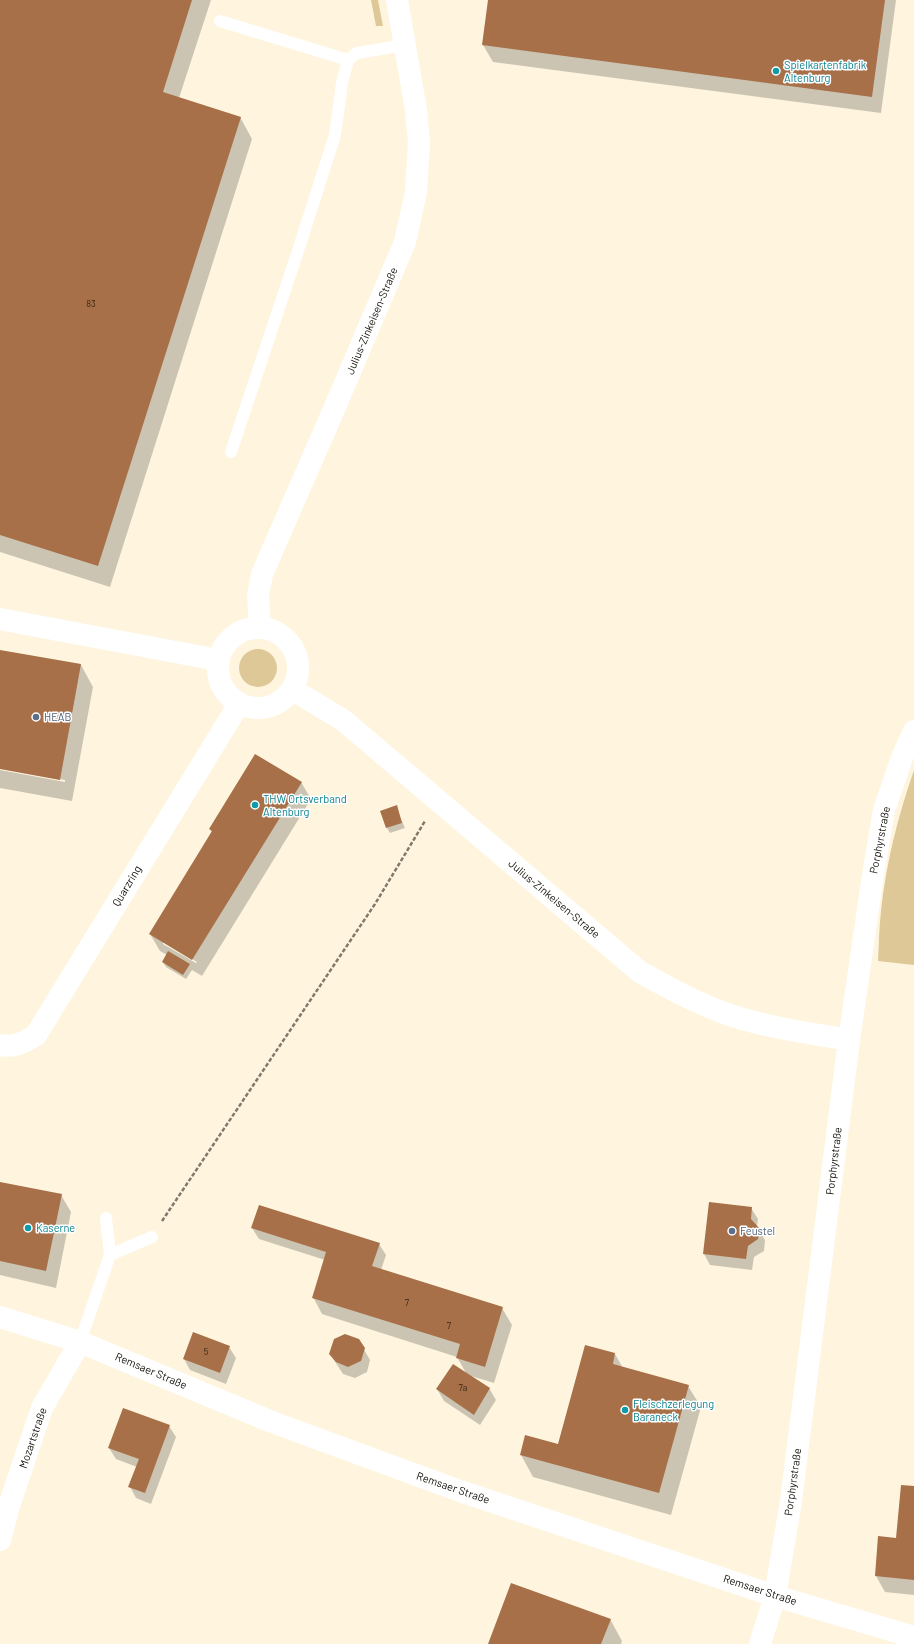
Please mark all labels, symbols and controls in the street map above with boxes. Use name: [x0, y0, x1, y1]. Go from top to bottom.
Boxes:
place label: Spielkartenfabrik Altenburg: [784, 58, 866, 84]
marker: Spielkartenfabrik Altenburg: [771, 66, 781, 76]
street label: Julius-Zinkeisen-Straße: [343, 265, 401, 377]
house number: 83: [86, 299, 96, 309]
place label: HEAB: [44, 710, 71, 724]
marker: HEAB: [31, 712, 41, 722]
place label: THW Ortsverband Altenburg: [263, 792, 347, 818]
marker: THW Ortsverband Altenburg: [250, 800, 260, 810]
street label: Porphyrstraße: [867, 805, 893, 875]
street label: Julius-Zinkeisen-Straße: [506, 857, 602, 941]
street label: Quarzring: [110, 863, 144, 909]
street label: Porphyrstraße: [823, 1126, 845, 1196]
place label: Kaserne: [36, 1221, 75, 1235]
marker: Kaserne: [23, 1223, 33, 1233]
place label: Feustel: [740, 1224, 775, 1238]
marker: Feustel: [727, 1226, 737, 1236]
house number: 7: [405, 1298, 409, 1308]
house number: 7: [447, 1321, 451, 1331]
house number: 5: [204, 1347, 208, 1357]
street label: Remsaer Straße: [113, 1350, 189, 1392]
house number: 7a: [459, 1383, 467, 1393]
place label: Fleischzerlegung Baraneck: [633, 1397, 714, 1423]
marker: Fleischzerlegung Baraneck: [620, 1405, 630, 1415]
street label: Mozartstraße: [16, 1406, 50, 1470]
street label: Porphyrstraße: [782, 1447, 804, 1517]
street label: Remsaer Straße: [415, 1469, 491, 1507]
street label: Remsaer Straße: [722, 1572, 798, 1608]

